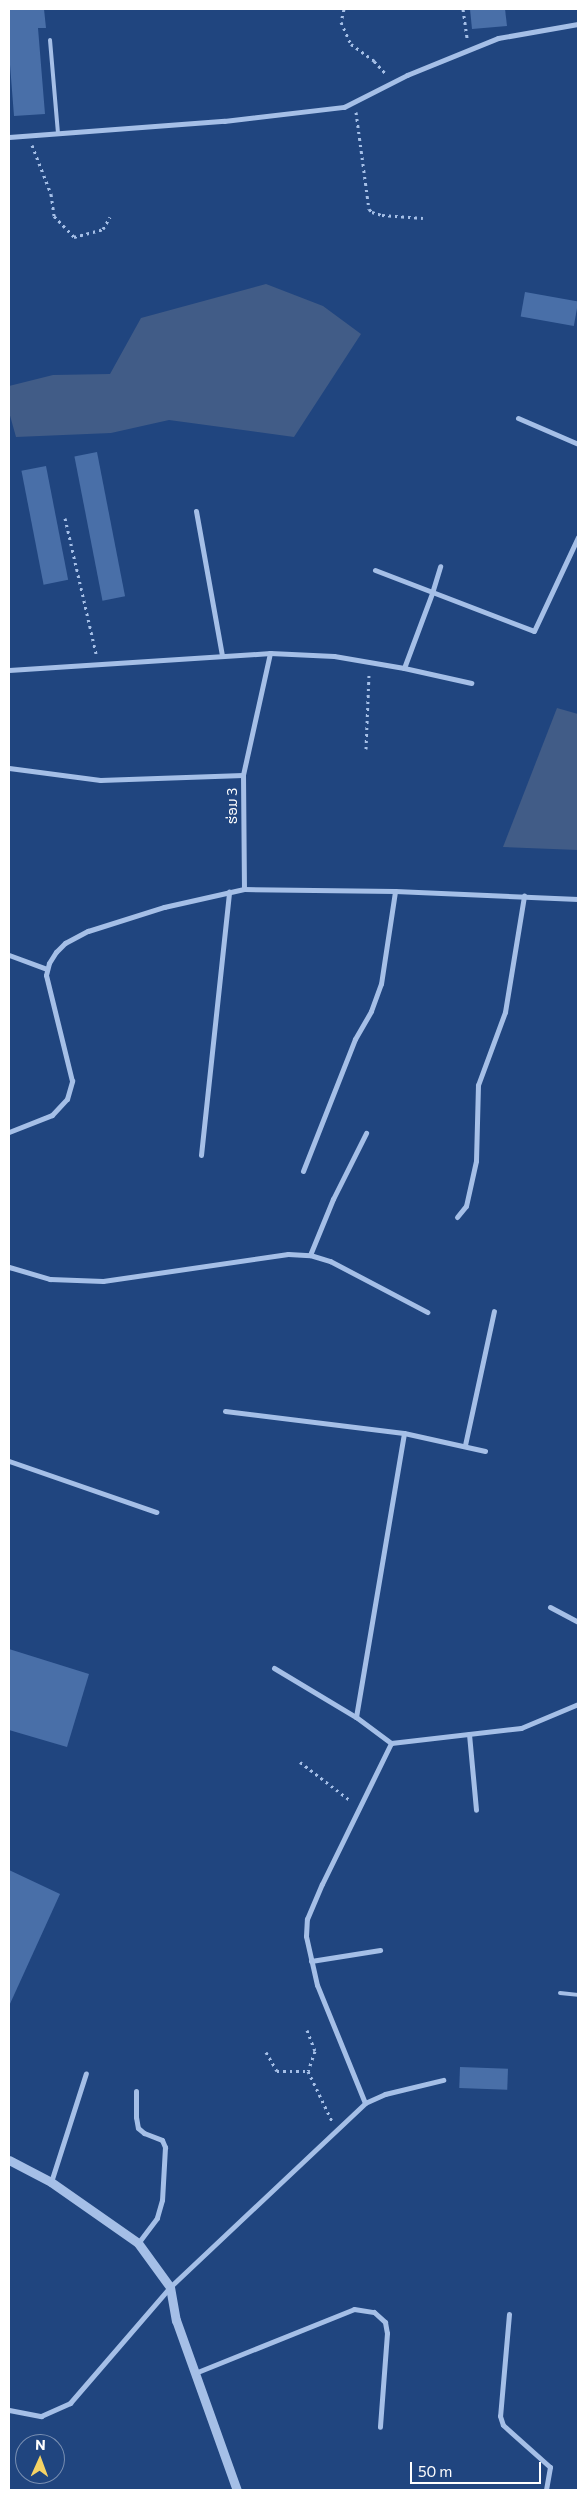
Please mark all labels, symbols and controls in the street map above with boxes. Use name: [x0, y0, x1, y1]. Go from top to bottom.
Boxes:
street label: ຮ່ອມ 3: [224, 788, 240, 824]
north arrow: [15, 2434, 65, 2484]
text: N: [35, 2436, 46, 2453]
scale bar: [412, 2452, 543, 2484]
text: 50 m: [418, 2462, 452, 2480]

